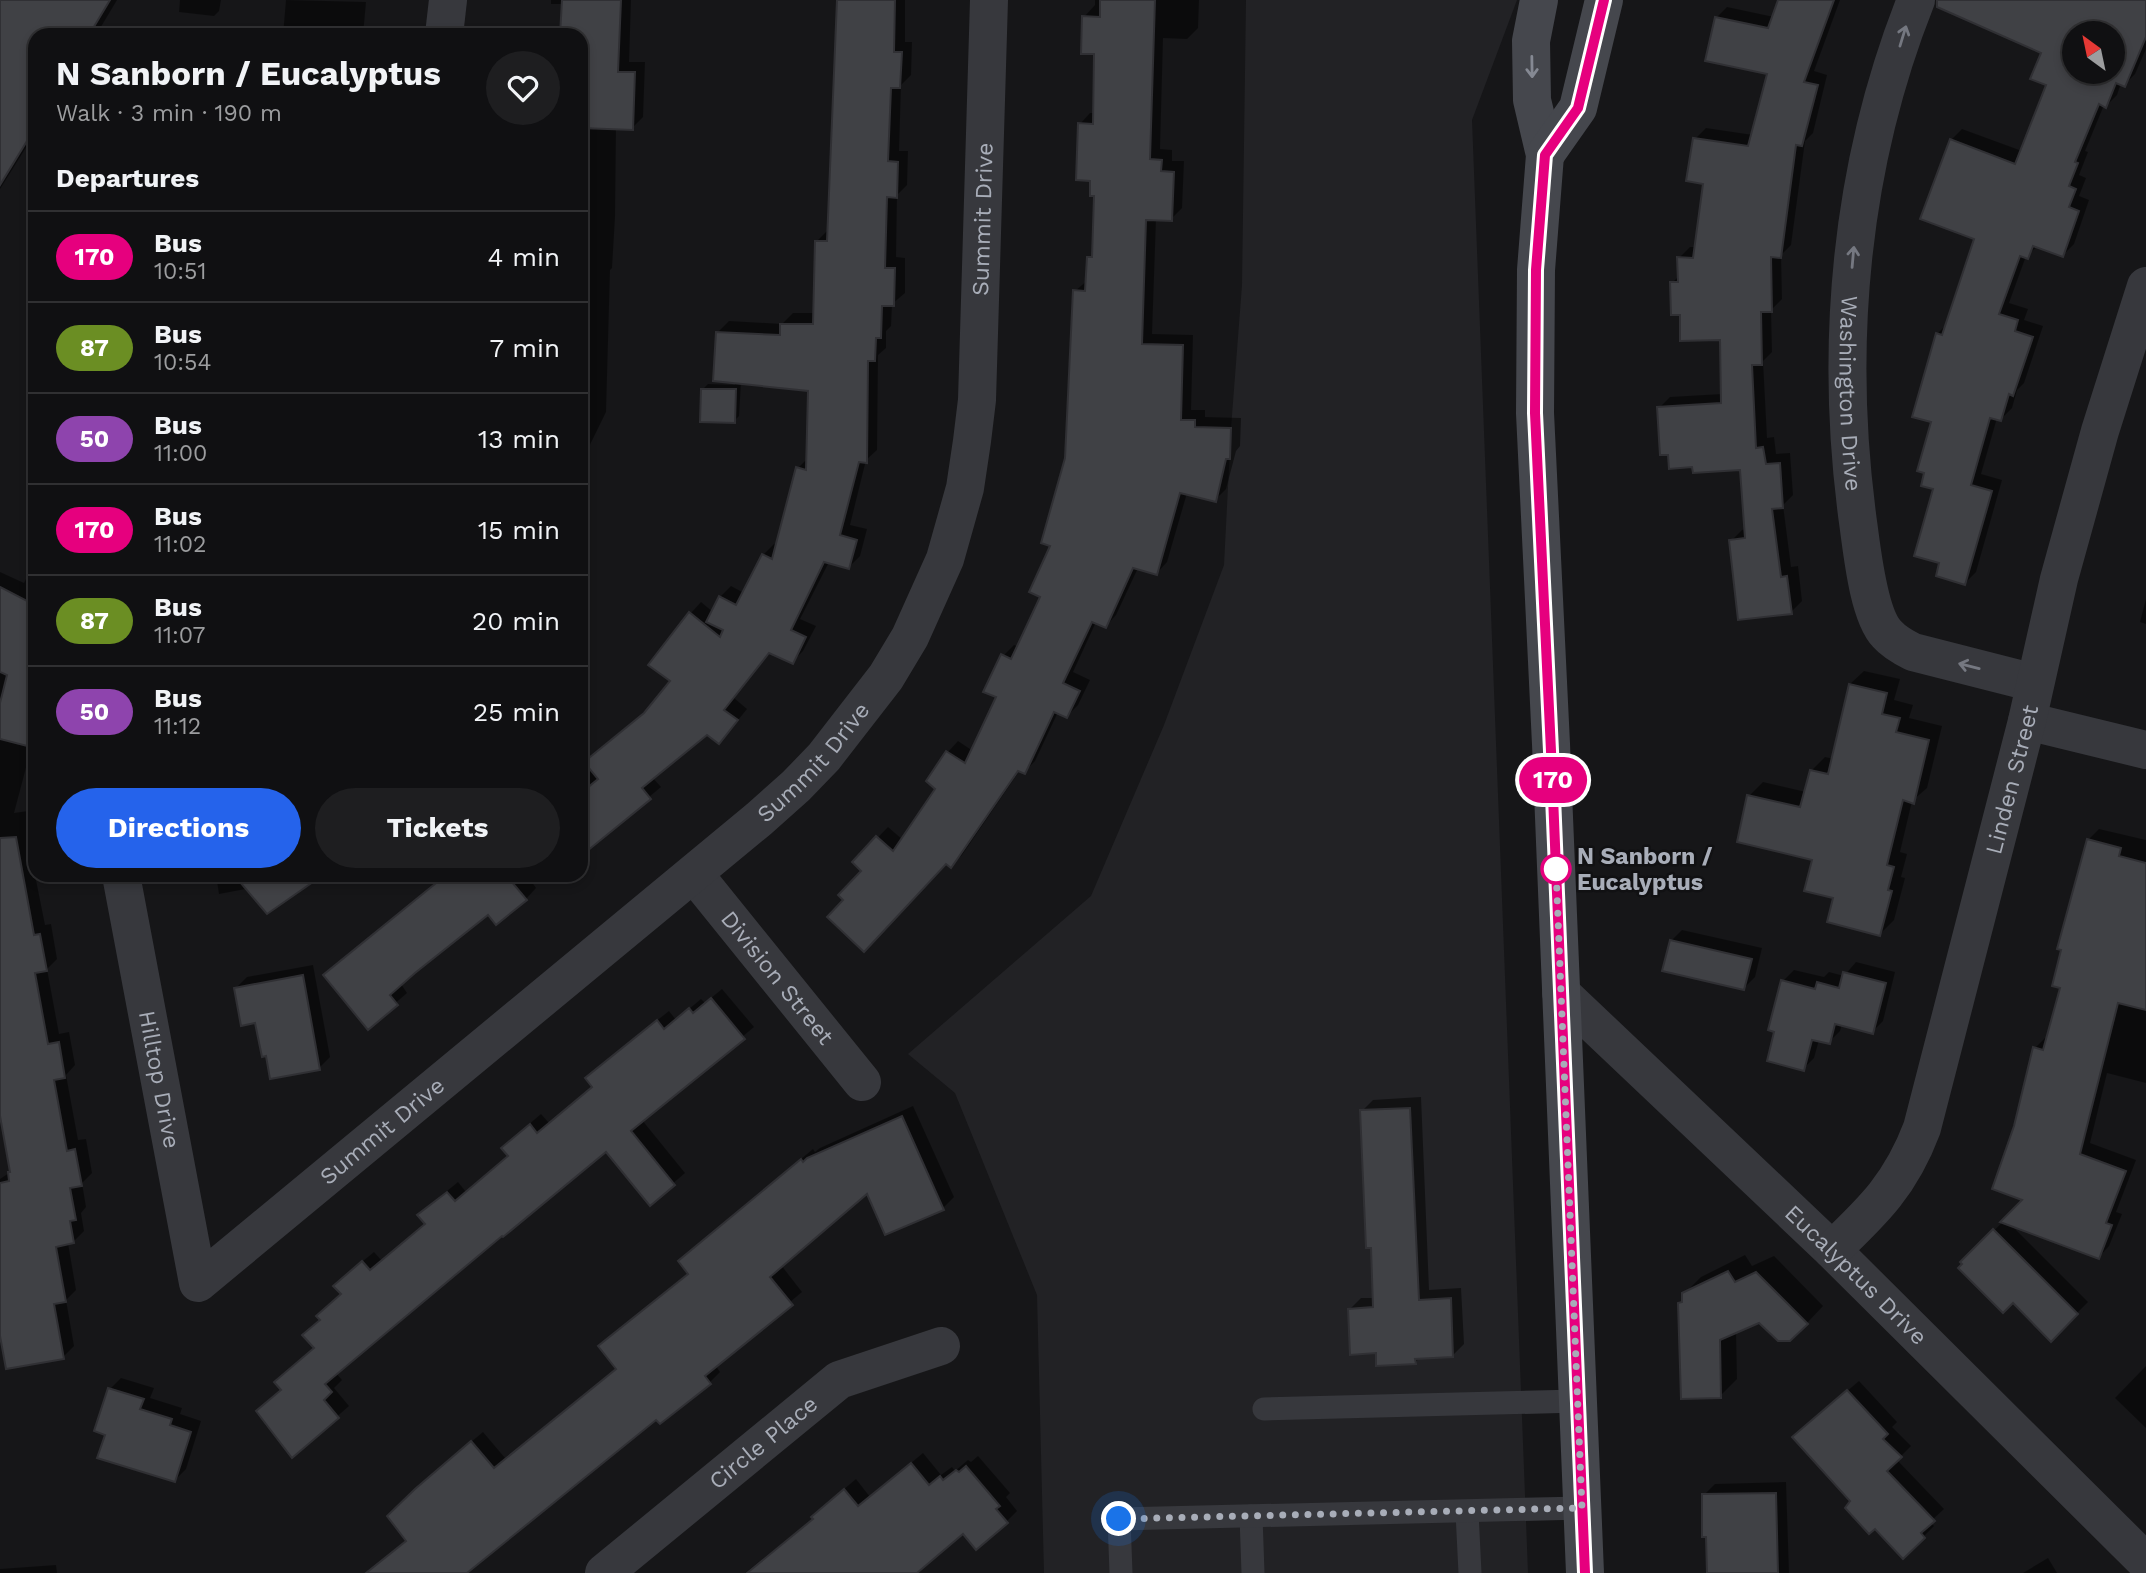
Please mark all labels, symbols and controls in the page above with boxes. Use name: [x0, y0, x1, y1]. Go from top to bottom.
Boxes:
north arrow: [2062, 21, 2124, 84]
map controls: [2062, 21, 2125, 84]
one-way arrow: [1898, 25, 1911, 47]
button: heart: [486, 51, 560, 125]
text: N Sanborn / Eucalyptus: [56, 54, 441, 93]
one-way arrow: [1525, 56, 1539, 79]
text: Walk · 3 min · 190 m: [56, 100, 282, 127]
street label: Summit Drive: [967, 142, 999, 296]
text: Departures: [56, 163, 199, 193]
text: Bus: [154, 228, 202, 258]
text: 4 min: [487, 242, 560, 272]
text: 170: [75, 243, 114, 271]
one-way arrow: [1846, 246, 1859, 269]
text: 10:51: [154, 258, 206, 285]
street label: Washington Drive: [1833, 295, 1867, 493]
text: Bus: [154, 319, 202, 349]
text: 7 min: [490, 333, 560, 363]
text: 87: [80, 334, 109, 362]
text: 10:54: [154, 349, 212, 376]
text: Bus: [154, 410, 202, 440]
text: 13 min: [478, 424, 560, 454]
text: 50: [80, 425, 109, 453]
text: 11:00: [154, 440, 207, 467]
text: Bus: [154, 501, 202, 531]
text: 15 min: [478, 515, 560, 545]
text: 170: [75, 516, 114, 544]
text: 11:02: [154, 531, 206, 558]
text: Bus: [154, 592, 202, 622]
text: 20 min: [472, 606, 560, 636]
text: 87: [80, 607, 109, 635]
text: 11:07: [154, 622, 206, 649]
one-way arrow: [1958, 659, 1981, 672]
text: Bus: [154, 683, 202, 713]
text: 25 min: [473, 697, 560, 727]
street label: Summit Drive: [752, 697, 875, 828]
text: 50: [80, 698, 109, 726]
street label: Linden Street: [1980, 702, 2044, 857]
text: 11:12: [154, 713, 201, 740]
line badge: 170: [1513, 757, 1593, 803]
text: 170: [1533, 766, 1573, 794]
button: Directions: [56, 788, 301, 868]
button: Tickets: [315, 788, 560, 868]
place label: N Sanborn / Eucalyptus: [1577, 843, 1713, 896]
marker: N Sanborn / Eucalyptus: [1541, 854, 1571, 884]
street label: Division Street: [715, 905, 839, 1050]
street label: Hilltop Drive: [133, 1008, 185, 1151]
street label: Summit Drive: [315, 1072, 450, 1191]
street label: Eucalyptus Drive: [1779, 1200, 1932, 1351]
street label: Circle Place: [704, 1390, 823, 1495]
your location: [1101, 1501, 1136, 1536]

